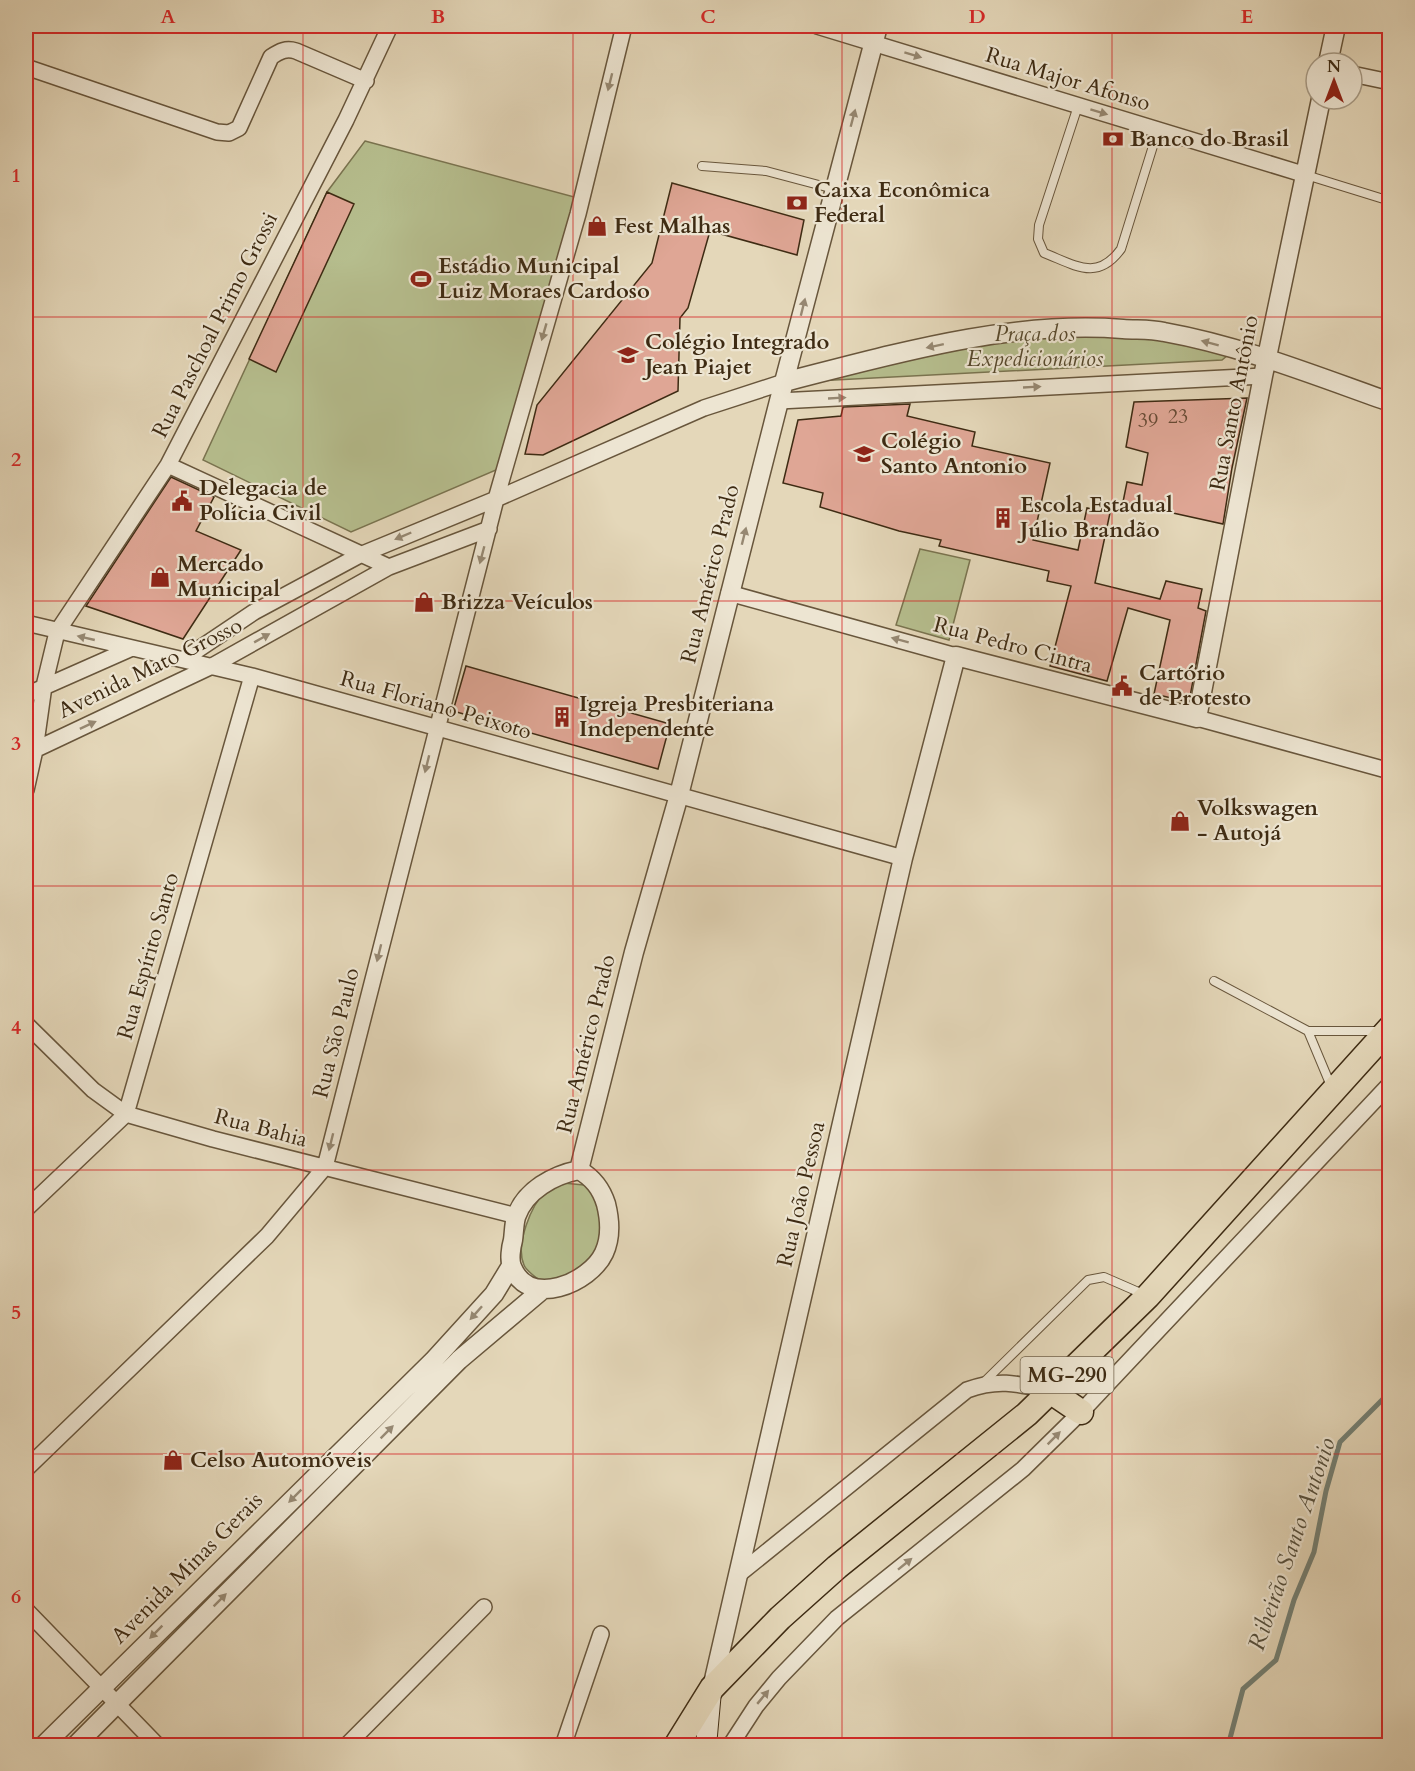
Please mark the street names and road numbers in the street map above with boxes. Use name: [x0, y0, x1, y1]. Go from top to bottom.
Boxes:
street label: Rua Major Afonso: [982, 40, 1154, 118]
street label: Rua Paschoal Primo Grossi: [145, 207, 285, 443]
street label: Rua Santo Antônio: [1202, 313, 1266, 493]
street label: Rua Américo Prado: [673, 481, 747, 666]
street label: Rua Pedro Cintra: [930, 609, 1096, 681]
street label: Avenida Mato Grosso: [53, 610, 247, 726]
street label: Rua Floriano Peixoto: [337, 663, 535, 747]
street label: Rua Espírito Santo: [110, 869, 186, 1043]
street label: Rua Américo Prado: [549, 951, 623, 1136]
street label: Rua São Paulo: [305, 965, 367, 1101]
street label: Rua Bahia: [211, 1101, 311, 1155]
street label: Rua João Pessoa: [770, 1118, 832, 1270]
road number: MG-290: [1020, 1357, 1114, 1393]
street label: Avenida Minas Gerais: [105, 1486, 269, 1650]

